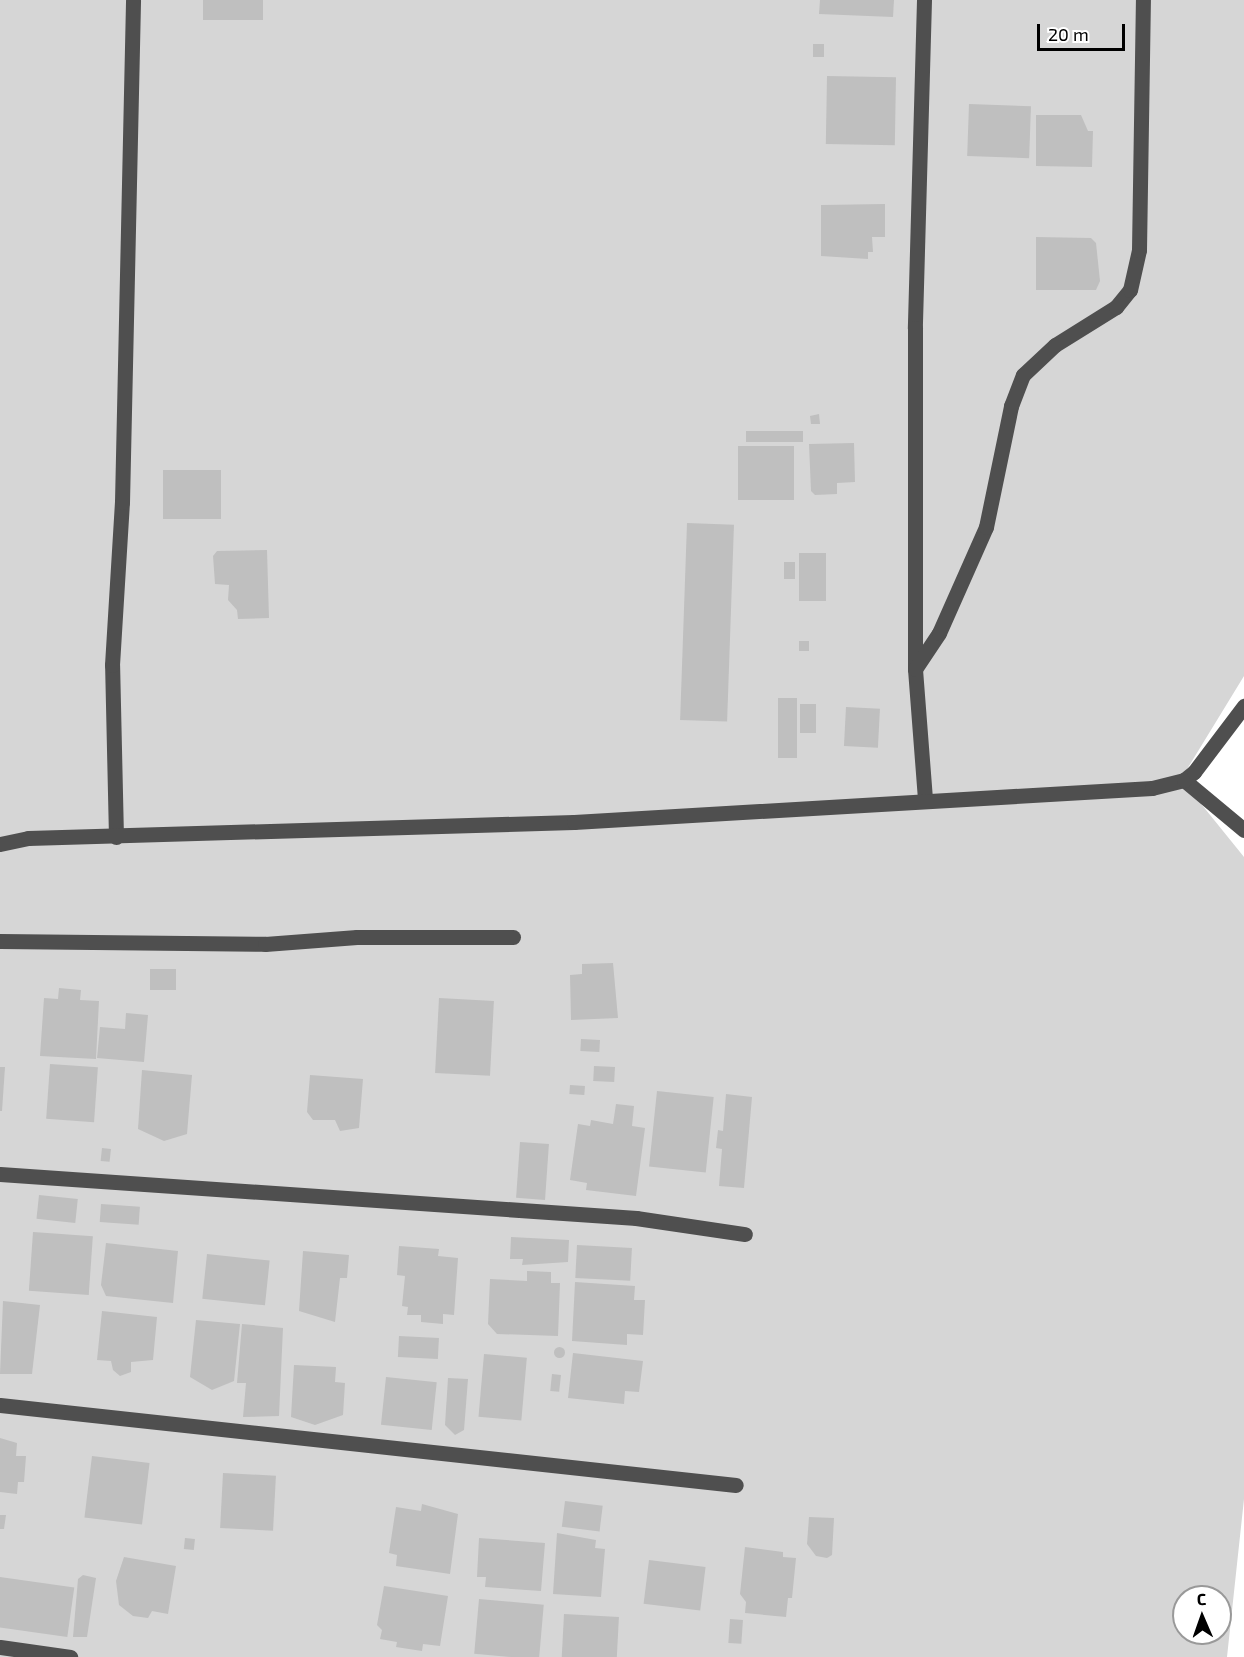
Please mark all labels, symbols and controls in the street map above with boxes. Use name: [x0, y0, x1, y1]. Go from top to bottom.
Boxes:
scale bar: [1040, 12, 1128, 50]
text: 20 m: [1048, 23, 1089, 45]
north arrow: [1172, 1585, 1232, 1645]
text: С: [1196, 1589, 1206, 1608]

